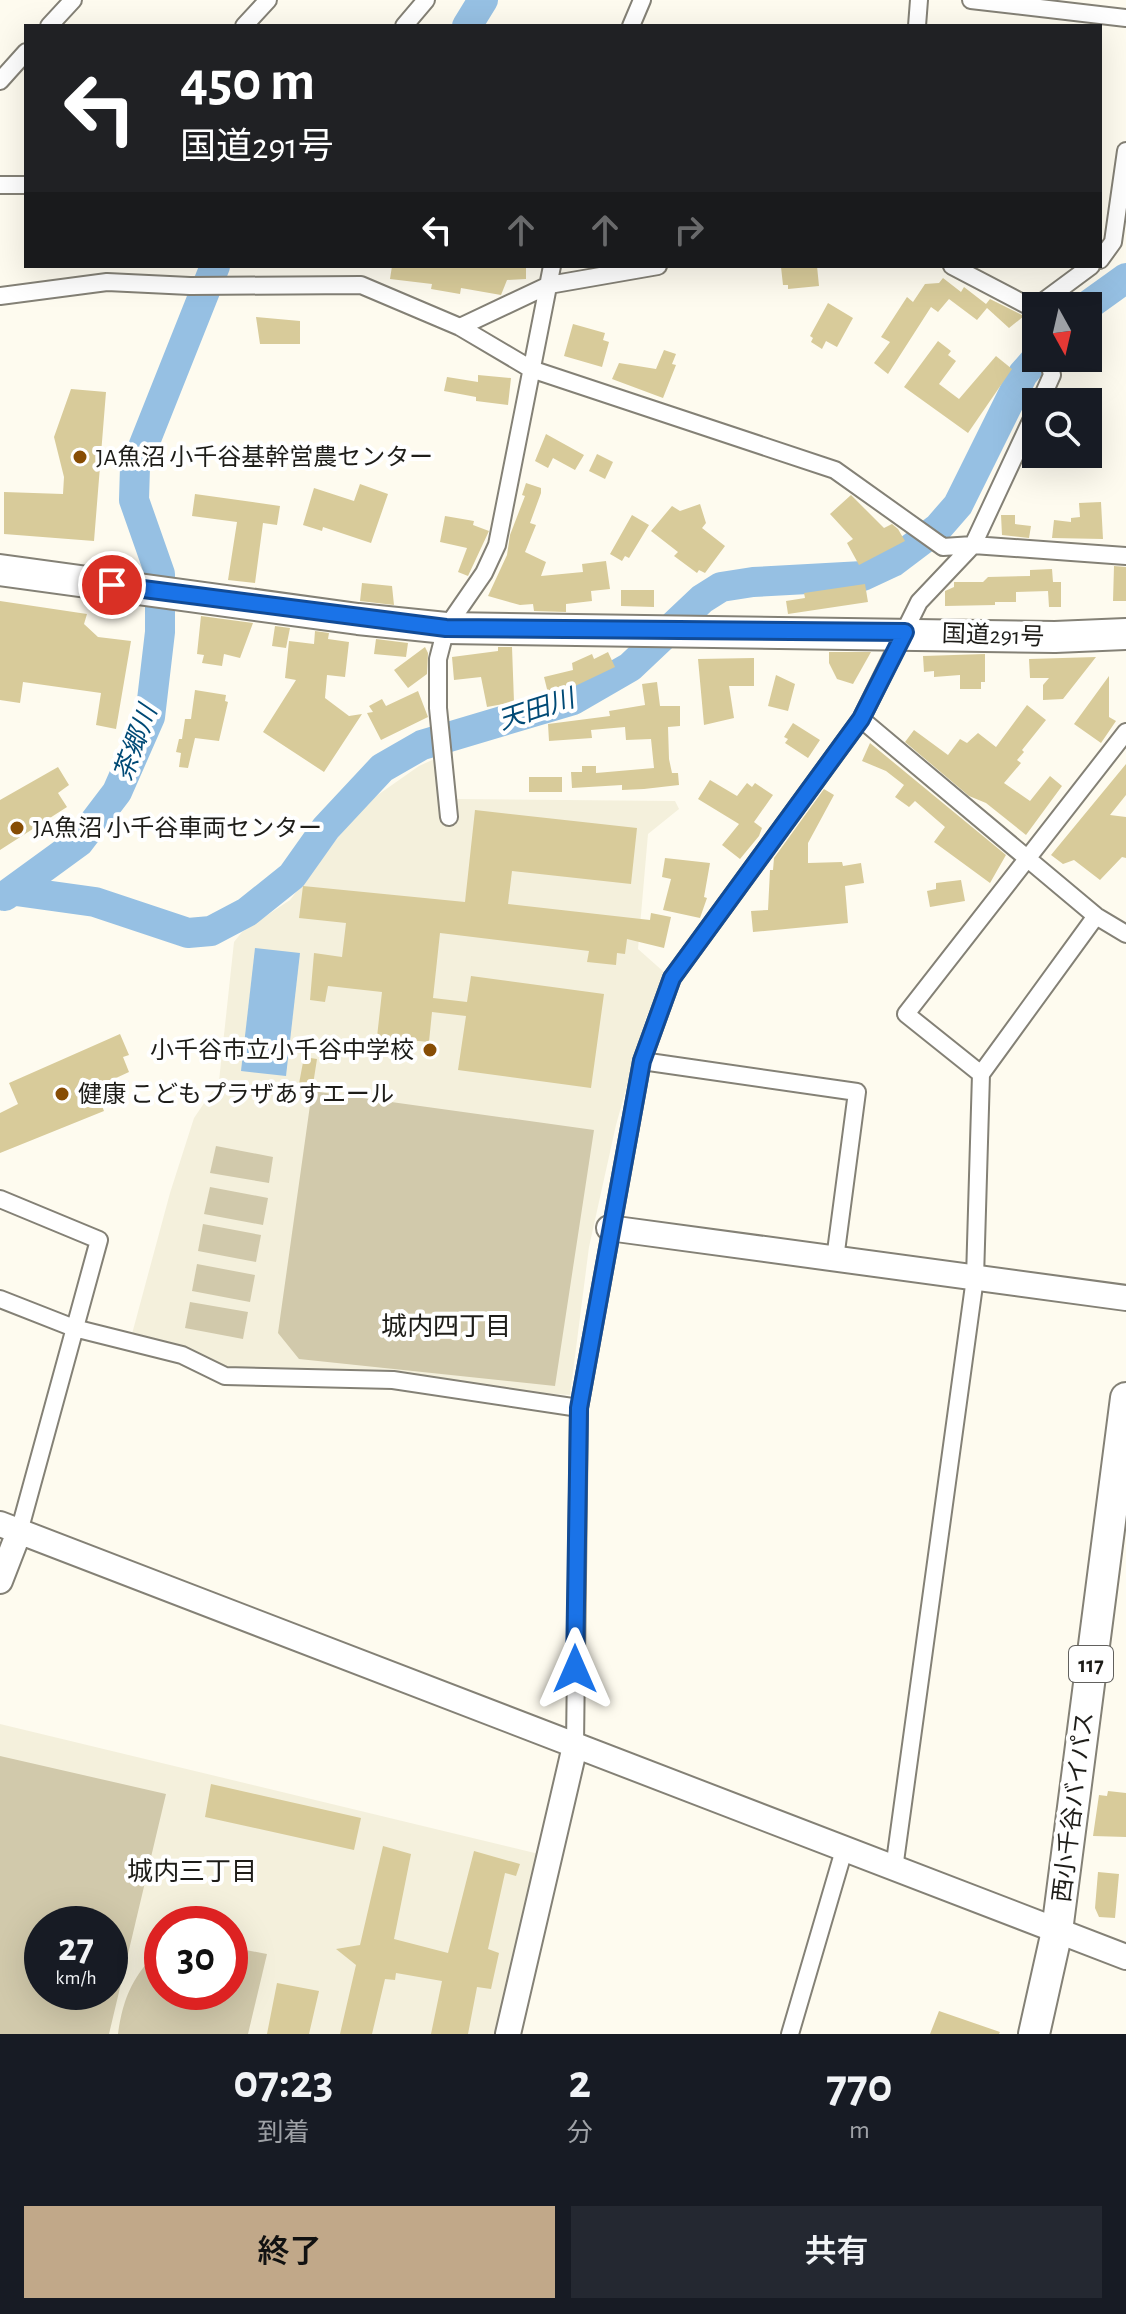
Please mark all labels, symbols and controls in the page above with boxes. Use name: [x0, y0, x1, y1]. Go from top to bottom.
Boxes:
text: 450 m: [180, 54, 315, 110]
icon: left: [48, 56, 152, 160]
text: 国道291号: [180, 129, 334, 165]
icon: left: [415, 208, 459, 252]
icon: ahead: [499, 208, 543, 252]
icon: ahead: [583, 208, 627, 252]
icon: right: [667, 208, 711, 252]
north arrow: [1022, 292, 1102, 372]
map controls: [1022, 292, 1102, 468]
button: search: [1022, 388, 1102, 468]
place label: JA魚沼 小千谷基幹営農センター: [96, 444, 433, 470]
marker: JA魚沼 小千谷基幹営農センター: [71, 448, 89, 466]
pin: [78, 551, 146, 619]
icon: arrive: [90, 563, 134, 607]
street label: 国道291号: [941, 620, 1045, 650]
water label: 天田川: [495, 685, 580, 734]
water label: 茶郷川: [109, 699, 163, 784]
place label: JA魚沼 小千谷車両センター: [33, 815, 322, 841]
marker: JA魚沼 小千谷車両センター: [8, 819, 26, 837]
place label: 小千谷市立小千谷中学校: [150, 1037, 414, 1063]
marker: 小千谷市立小千谷中学校: [421, 1041, 439, 1059]
place label: 健康 こどもプラザあすエール: [78, 1081, 394, 1107]
marker: 健康 こどもプラザあすエール: [53, 1085, 71, 1103]
district label: 城内四丁目: [381, 1313, 511, 1340]
position arrow: [533, 1627, 617, 1711]
road number: 117: [1069, 1646, 1113, 1682]
street label: 西小千谷バイパス: [1049, 1710, 1098, 1904]
district label: 城内三丁目: [127, 1858, 257, 1885]
speed limit sign: 30: [144, 1906, 248, 2010]
text: 27: [58, 1928, 94, 1968]
text: km/h: [55, 1968, 97, 1988]
text: 07:23: [233, 2059, 333, 2107]
text: 2: [568, 2059, 591, 2107]
text: 770: [826, 2063, 893, 2111]
text: m: [849, 2117, 870, 2143]
text: 到着: [257, 2120, 309, 2146]
text: 分: [567, 2120, 593, 2146]
button: 終了: [24, 2206, 555, 2298]
button: 共有: [571, 2206, 1102, 2298]

